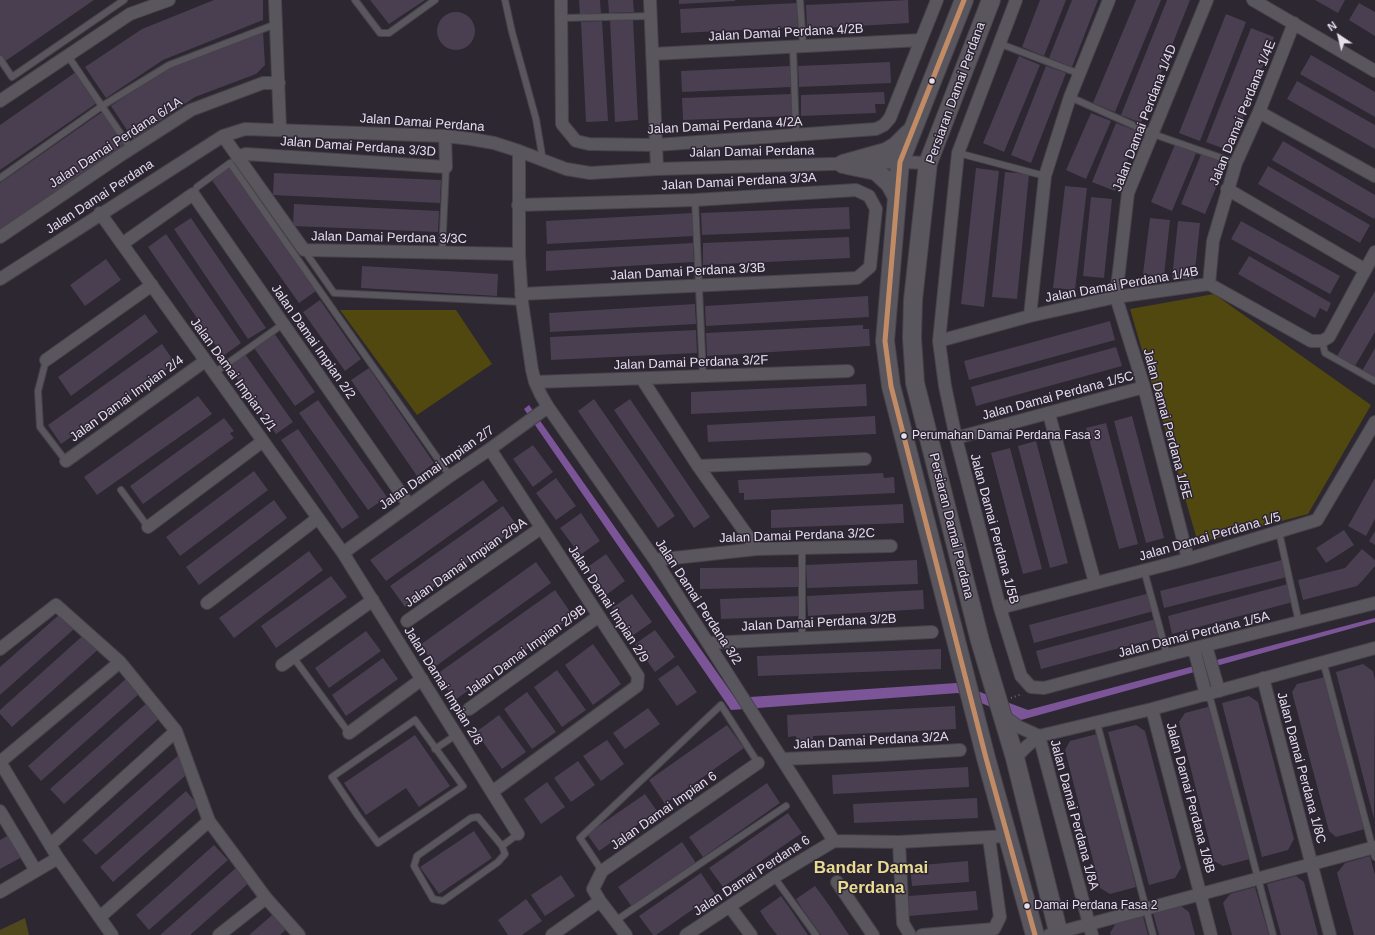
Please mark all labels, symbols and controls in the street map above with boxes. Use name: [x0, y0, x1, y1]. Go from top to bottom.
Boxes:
north arrow: [1319, 16, 1359, 56]
text: N: [1325, 19, 1339, 33]
street label: Persiaran Damai Perdana: [923, 20, 989, 166]
street label: Jalan Damai Perdana 4/2B: [708, 21, 864, 45]
street label: Jalan Damai Perdana 1/4E: [1207, 38, 1279, 188]
street label: Jalan Damai Perdana 1/4D: [1110, 42, 1180, 194]
unlabelled marker: [927, 76, 937, 86]
street label: Jalan Damai Perdana 6/1A: [47, 94, 185, 192]
street label: Jalan Damai Perdana: [359, 111, 485, 135]
street label: Jalan Damai Perdana 4/2A: [647, 114, 803, 138]
street label: Jalan Damai Perdana 3/3D: [280, 134, 436, 160]
street label: Jalan Damai Perdana: [689, 143, 815, 161]
street label: Jalan Damai Perdana: [43, 156, 157, 238]
street label: Jalan Damai Perdana 3/3A: [661, 170, 817, 194]
street label: Jalan Damai Perdana 3/3C: [311, 229, 467, 247]
street label: Jalan Damai Perdana 3/3B: [610, 260, 766, 284]
street label: Jalan Damai Perdana 1/4B: [1044, 264, 1200, 306]
street label: Jalan Damai Impian 2/2: [267, 282, 359, 402]
street label: Jalan Damai Impian 2/1: [187, 315, 279, 435]
street label: Jalan Damai Perdana 1/5E: [1139, 347, 1195, 501]
street label: Jalan Damai Impian 2/4: [67, 353, 187, 445]
street label: Jalan Damai Perdana 3/2F: [613, 353, 769, 373]
street label: Jalan Damai Perdana 1/5C: [981, 368, 1135, 424]
street label: Jalan Damai Impian 2/7: [377, 422, 497, 514]
place label: Perumahan Damai Perdana Fasa 3: [912, 429, 1101, 443]
marker: Perumahan Damai Perdana Fasa 3: [899, 431, 909, 441]
street label: Persiaran Damai Perdana: [925, 452, 977, 600]
street label: Jalan Damai Perdana 1/5B: [966, 452, 1022, 606]
street label: Jalan Damai Perdana 1/5: [1137, 509, 1283, 565]
street label: Jalan Damai Impian 2/9A: [402, 515, 530, 611]
street label: Jalan Damai Perdana 3/2C: [719, 525, 875, 547]
street label: Jalan Damai Perdana 3/2: [652, 536, 744, 668]
street label: Jalan Damai Impian 2/9: [564, 542, 652, 666]
street label: Jalan Damai Impian 2/9B: [463, 602, 589, 700]
street label: Jalan Damai Perdana 1/5A: [1117, 609, 1271, 661]
street label: Jalan Damai Perdana 3/2B: [741, 611, 897, 635]
street label: Jalan Damai Impian 2/8: [400, 624, 486, 748]
street label: Jalan Damai Perdana 1/8C: [1273, 691, 1329, 845]
street label: Jalan Damai Perdana 1/8B: [1162, 721, 1218, 875]
street label: Jalan Damai Perdana 3/2A: [793, 729, 949, 753]
street label: Jalan Damai Perdana 1/8A: [1046, 738, 1102, 892]
street label: Jalan Damai Impian 6: [608, 769, 720, 853]
street label: Jalan Damai Perdana 6: [691, 832, 813, 920]
district label: Bandar Damai Perdana: [814, 858, 928, 898]
place label: Damai Perdana Fasa 2: [1034, 899, 1157, 913]
marker: Damai Perdana Fasa 2: [1022, 901, 1032, 911]

